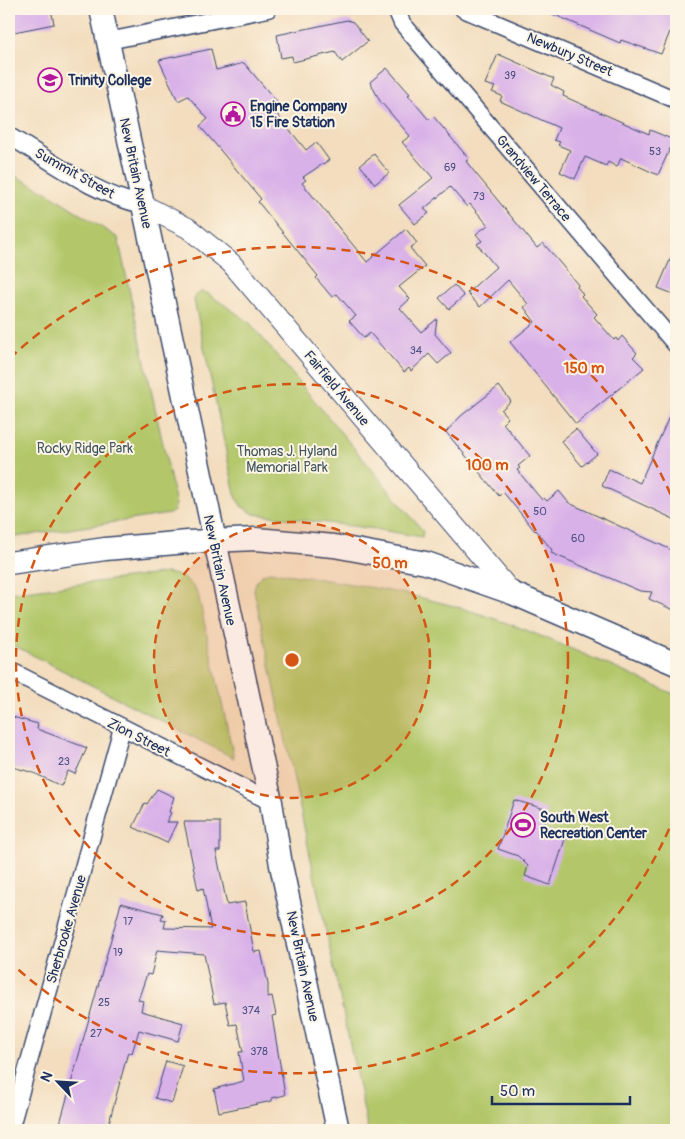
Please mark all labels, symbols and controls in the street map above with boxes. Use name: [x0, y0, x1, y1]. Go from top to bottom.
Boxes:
street label: Newbury Street: [524, 29, 616, 80]
school or university icon: Trinity College: [37, 67, 63, 93]
house number: 39: [504, 69, 516, 82]
place label: Trinity College: [67, 72, 153, 89]
place label: Engine Company 15 Fire Station: [250, 98, 347, 131]
public building icon: Engine Company 15 Fire Station: [220, 101, 246, 127]
street label: New Britain Avenue: [115, 116, 156, 230]
street label: Grandview Terrace: [492, 132, 575, 225]
street label: Summit Street: [32, 144, 118, 203]
house number: 53: [649, 145, 661, 158]
house number: 69: [444, 161, 456, 174]
house number: 73: [473, 190, 485, 203]
house number: 34: [410, 344, 423, 357]
street label: Fairfield Avenue: [300, 347, 373, 429]
text: 150 m: [564, 359, 604, 378]
park label: Rocky Ridge Park: [37, 440, 133, 457]
park label: Thomas J. Hyland Memorial Park: [237, 443, 338, 476]
text: 100 m: [466, 456, 508, 475]
house number: 50: [533, 505, 547, 518]
street label: New Britain Avenue: [199, 513, 240, 627]
house number: 60: [571, 532, 585, 545]
text: 50 m: [373, 554, 407, 573]
centre of rings: [283, 651, 301, 669]
street label: Zion Street: [104, 714, 173, 761]
house number: 23: [58, 755, 70, 768]
place label: South West Recreation Center: [540, 809, 648, 842]
sports icon: South West Recreation Center: [510, 812, 536, 838]
street label: Sherbrooke Avenue: [43, 873, 90, 985]
street label: New Britain Avenue: [282, 909, 323, 1023]
house number: 17: [123, 915, 133, 928]
house number: 19: [113, 946, 123, 959]
house number: 25: [98, 996, 110, 1009]
house number: 374: [242, 1004, 261, 1017]
house number: 27: [90, 1027, 102, 1040]
house number: 378: [250, 1045, 268, 1058]
north arrow: [32, 1056, 82, 1106]
text: N: [37, 1069, 56, 1085]
scale bar: [492, 1074, 630, 1106]
text: 50 m: [500, 1082, 535, 1101]

